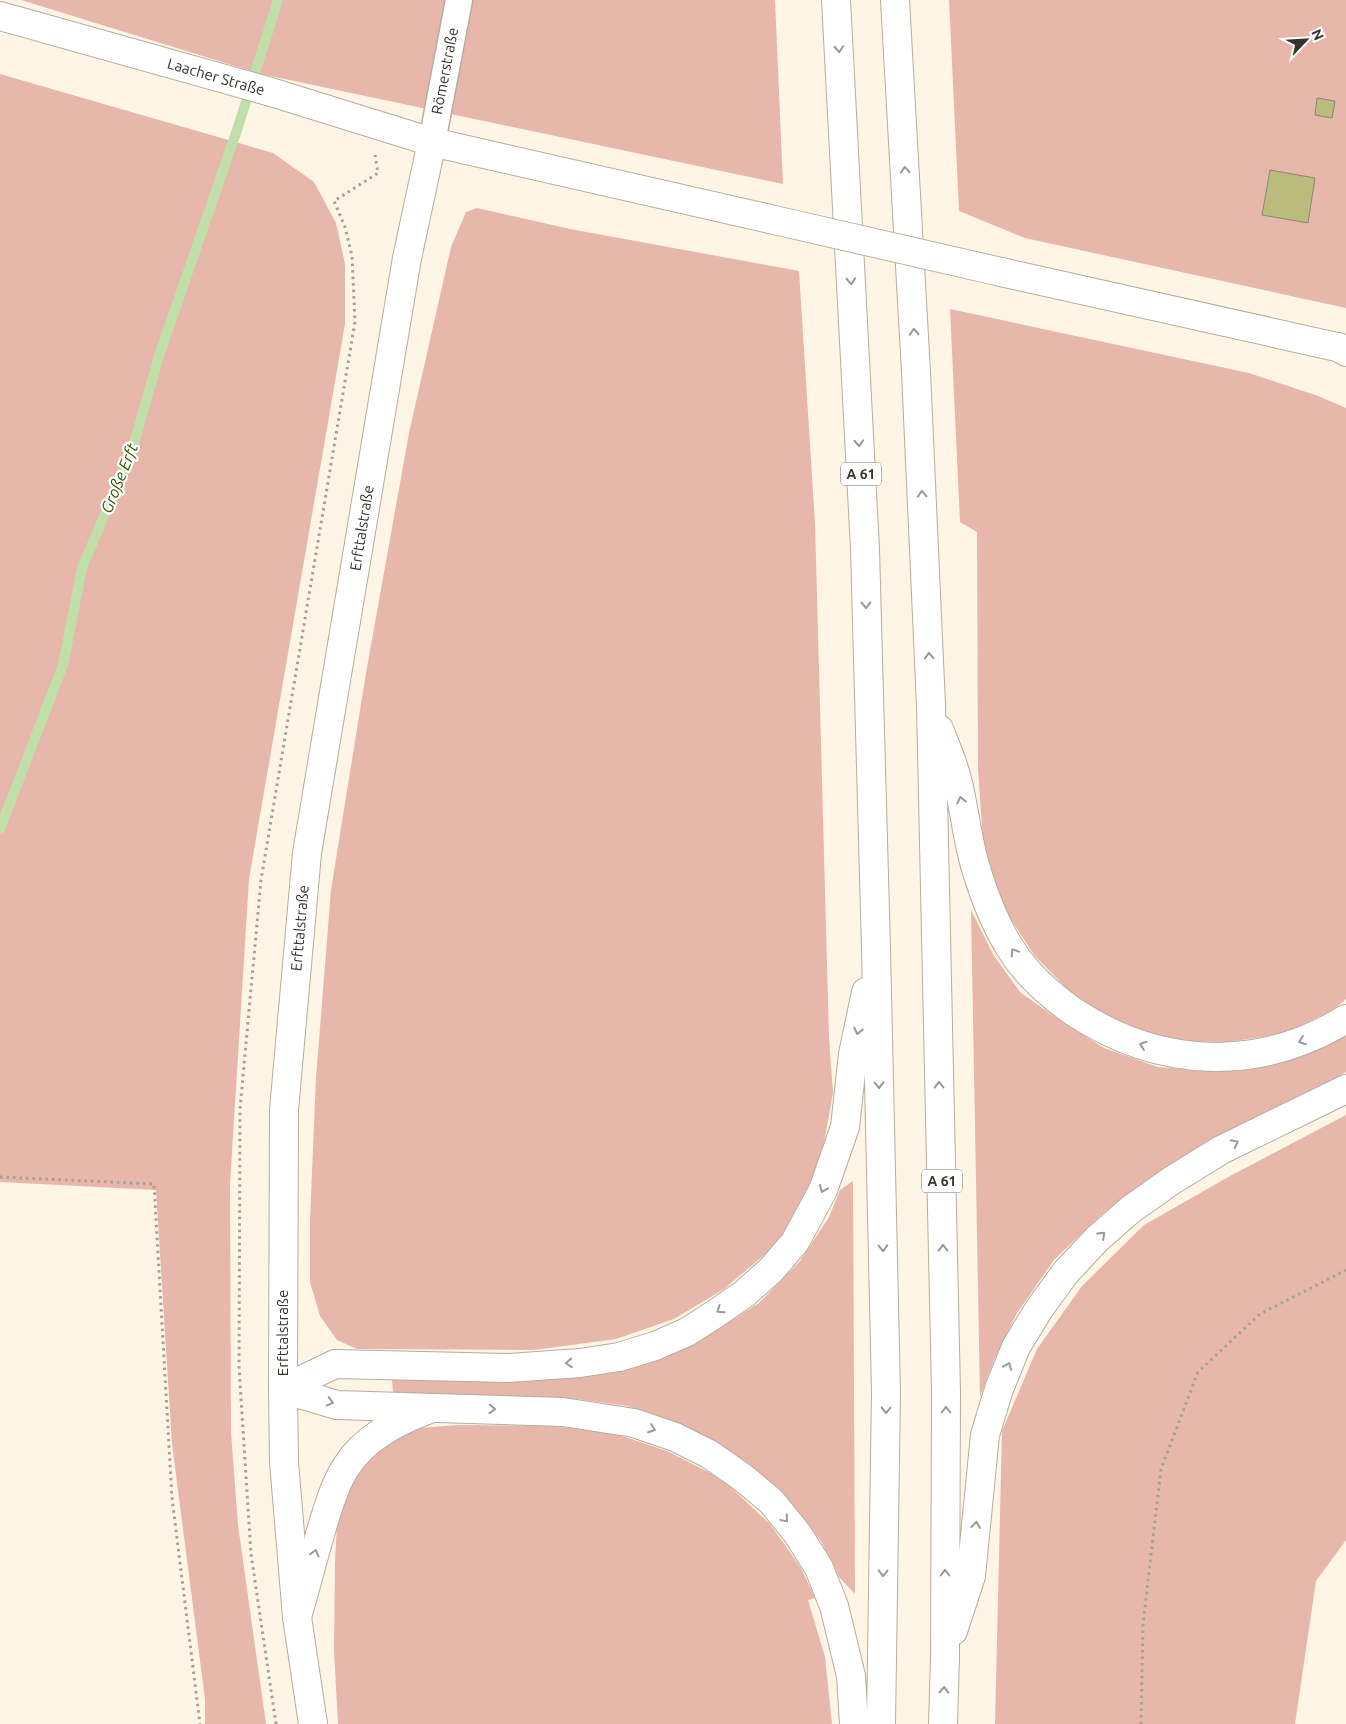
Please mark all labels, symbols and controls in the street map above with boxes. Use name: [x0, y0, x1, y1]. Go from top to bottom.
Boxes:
north arrow: [1281, 15, 1331, 65]
street label: Römerstraße: [428, 26, 461, 116]
text: N: [1308, 26, 1327, 43]
one-way arrow: [833, 45, 844, 53]
street label: Laacher Straße: [165, 55, 267, 99]
one-way arrow: [899, 165, 910, 173]
one-way arrow: [845, 277, 856, 285]
one-way arrow: [909, 328, 920, 336]
one-way arrow: [854, 439, 865, 447]
water label: Große Erft: [97, 440, 141, 516]
road number: A 61: [841, 462, 881, 486]
street label: Erfttalstraße: [346, 484, 377, 572]
one-way arrow: [916, 490, 927, 498]
one-way arrow: [861, 602, 872, 610]
one-way arrow: [923, 652, 934, 660]
one-way arrow: [957, 796, 967, 804]
street label: Erfttalstraße: [287, 884, 312, 972]
one-way arrow: [1011, 949, 1020, 958]
one-way arrow: [853, 1026, 864, 1035]
one-way arrow: [1299, 1035, 1307, 1045]
one-way arrow: [1140, 1041, 1148, 1051]
one-way arrow: [934, 1081, 945, 1089]
one-way arrow: [874, 1082, 884, 1089]
one-way arrow: [1230, 1139, 1239, 1150]
road number: A 61: [922, 1170, 962, 1192]
one-way arrow: [819, 1184, 830, 1193]
one-way arrow: [1096, 1232, 1105, 1241]
one-way arrow: [878, 1244, 888, 1252]
one-way arrow: [938, 1244, 948, 1252]
street label: Erfttalstraße: [274, 1290, 291, 1376]
one-way arrow: [716, 1304, 726, 1313]
one-way arrow: [564, 1358, 572, 1369]
one-way arrow: [1002, 1363, 1012, 1371]
one-way arrow: [325, 1397, 333, 1407]
one-way arrow: [488, 1404, 496, 1415]
one-way arrow: [881, 1406, 891, 1414]
one-way arrow: [941, 1406, 951, 1414]
one-way arrow: [648, 1423, 656, 1433]
one-way arrow: [780, 1513, 789, 1522]
one-way arrow: [970, 1520, 981, 1528]
one-way arrow: [309, 1549, 319, 1558]
one-way arrow: [878, 1569, 889, 1577]
one-way arrow: [940, 1569, 950, 1576]
one-way arrow: [939, 1686, 949, 1694]

